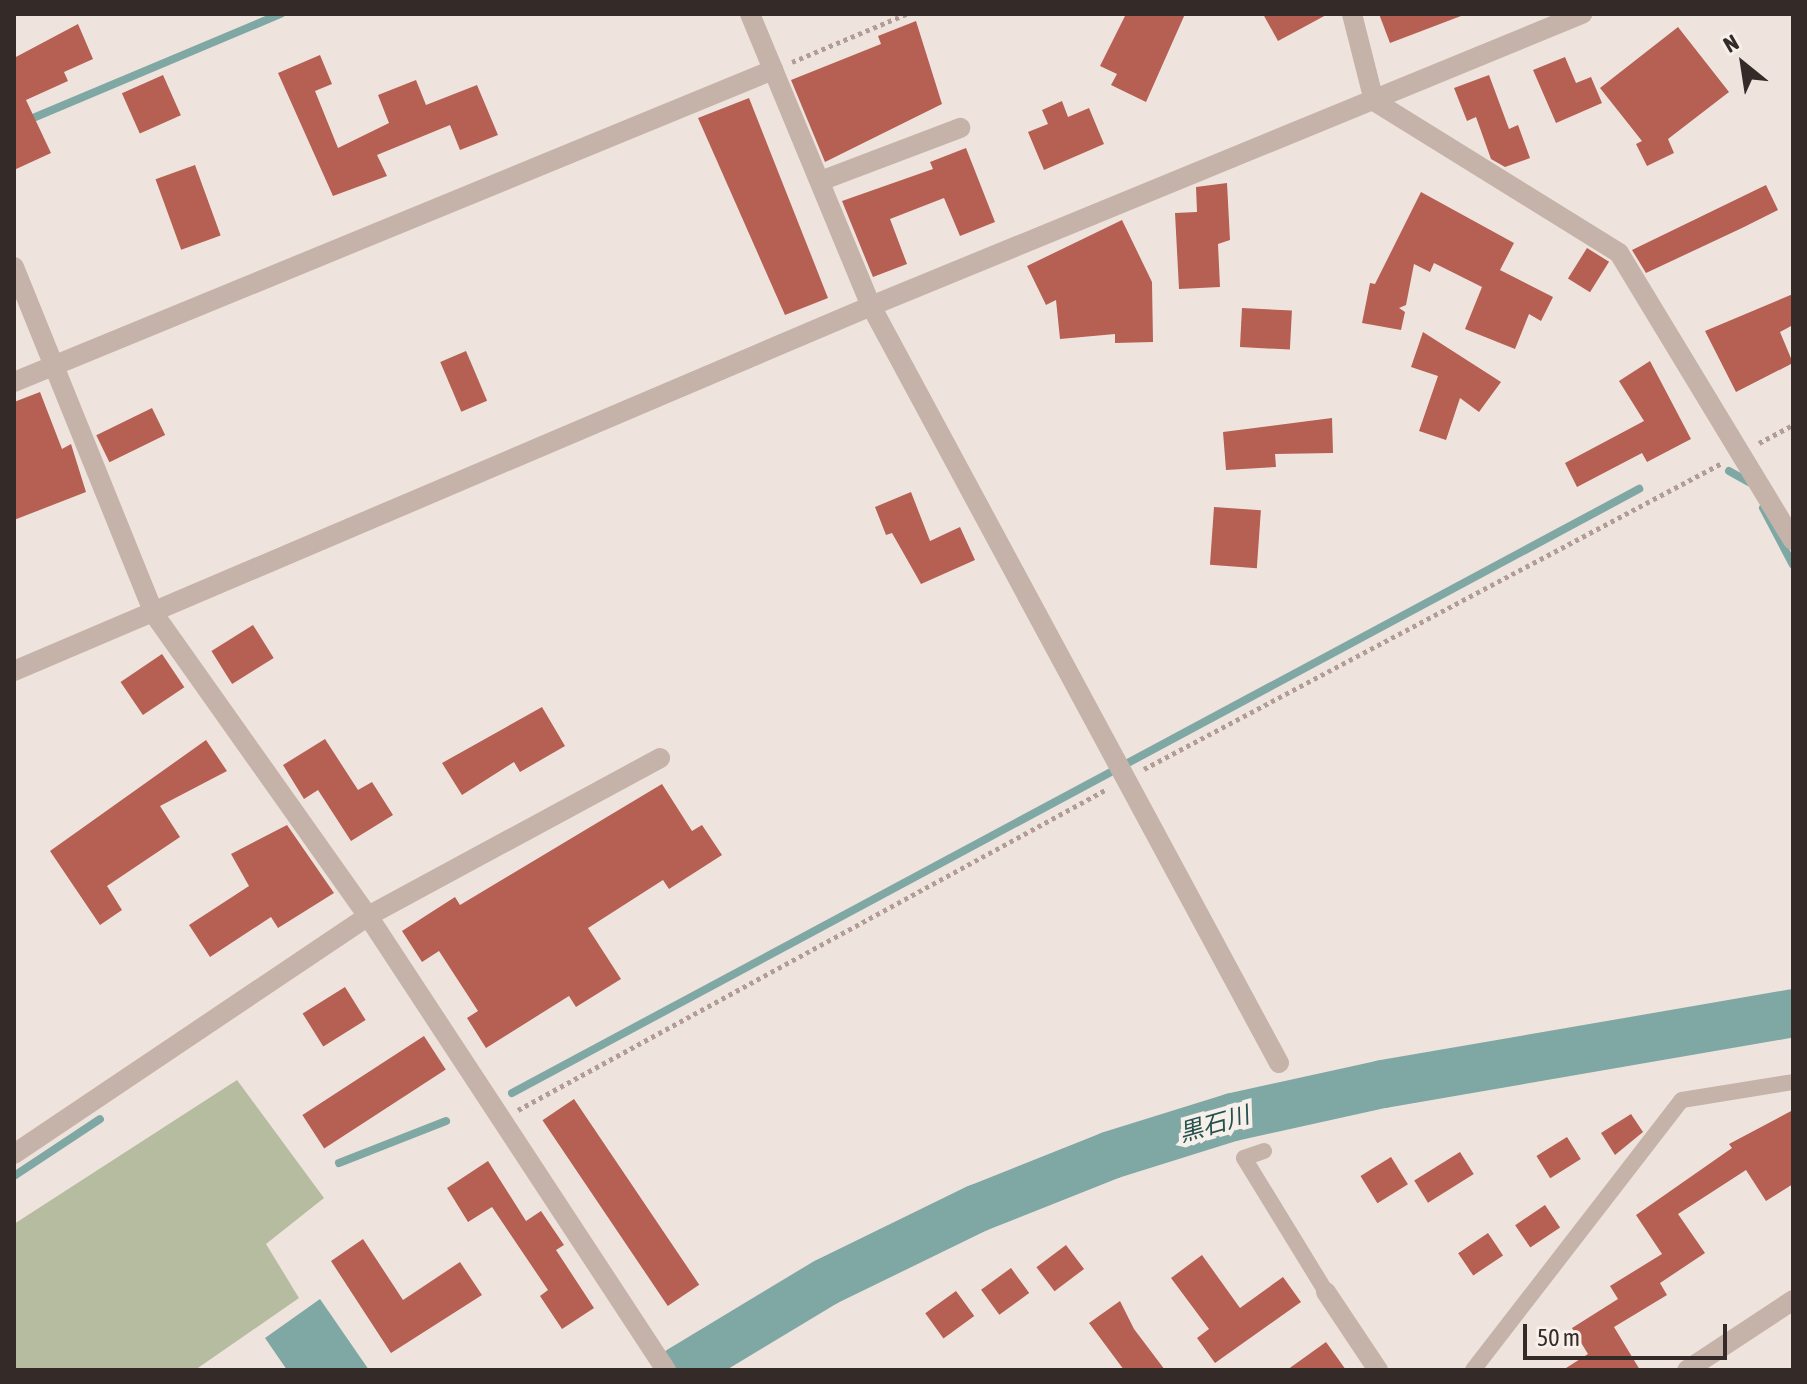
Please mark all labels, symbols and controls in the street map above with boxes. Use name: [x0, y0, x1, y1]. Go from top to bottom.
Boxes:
north arrow: [1703, 24, 1783, 104]
text: N: [1719, 29, 1743, 58]
water label: 黒石川: [1175, 1100, 1253, 1148]
scale bar: [1527, 1308, 1731, 1358]
text: 50 m: [1537, 1324, 1580, 1351]

